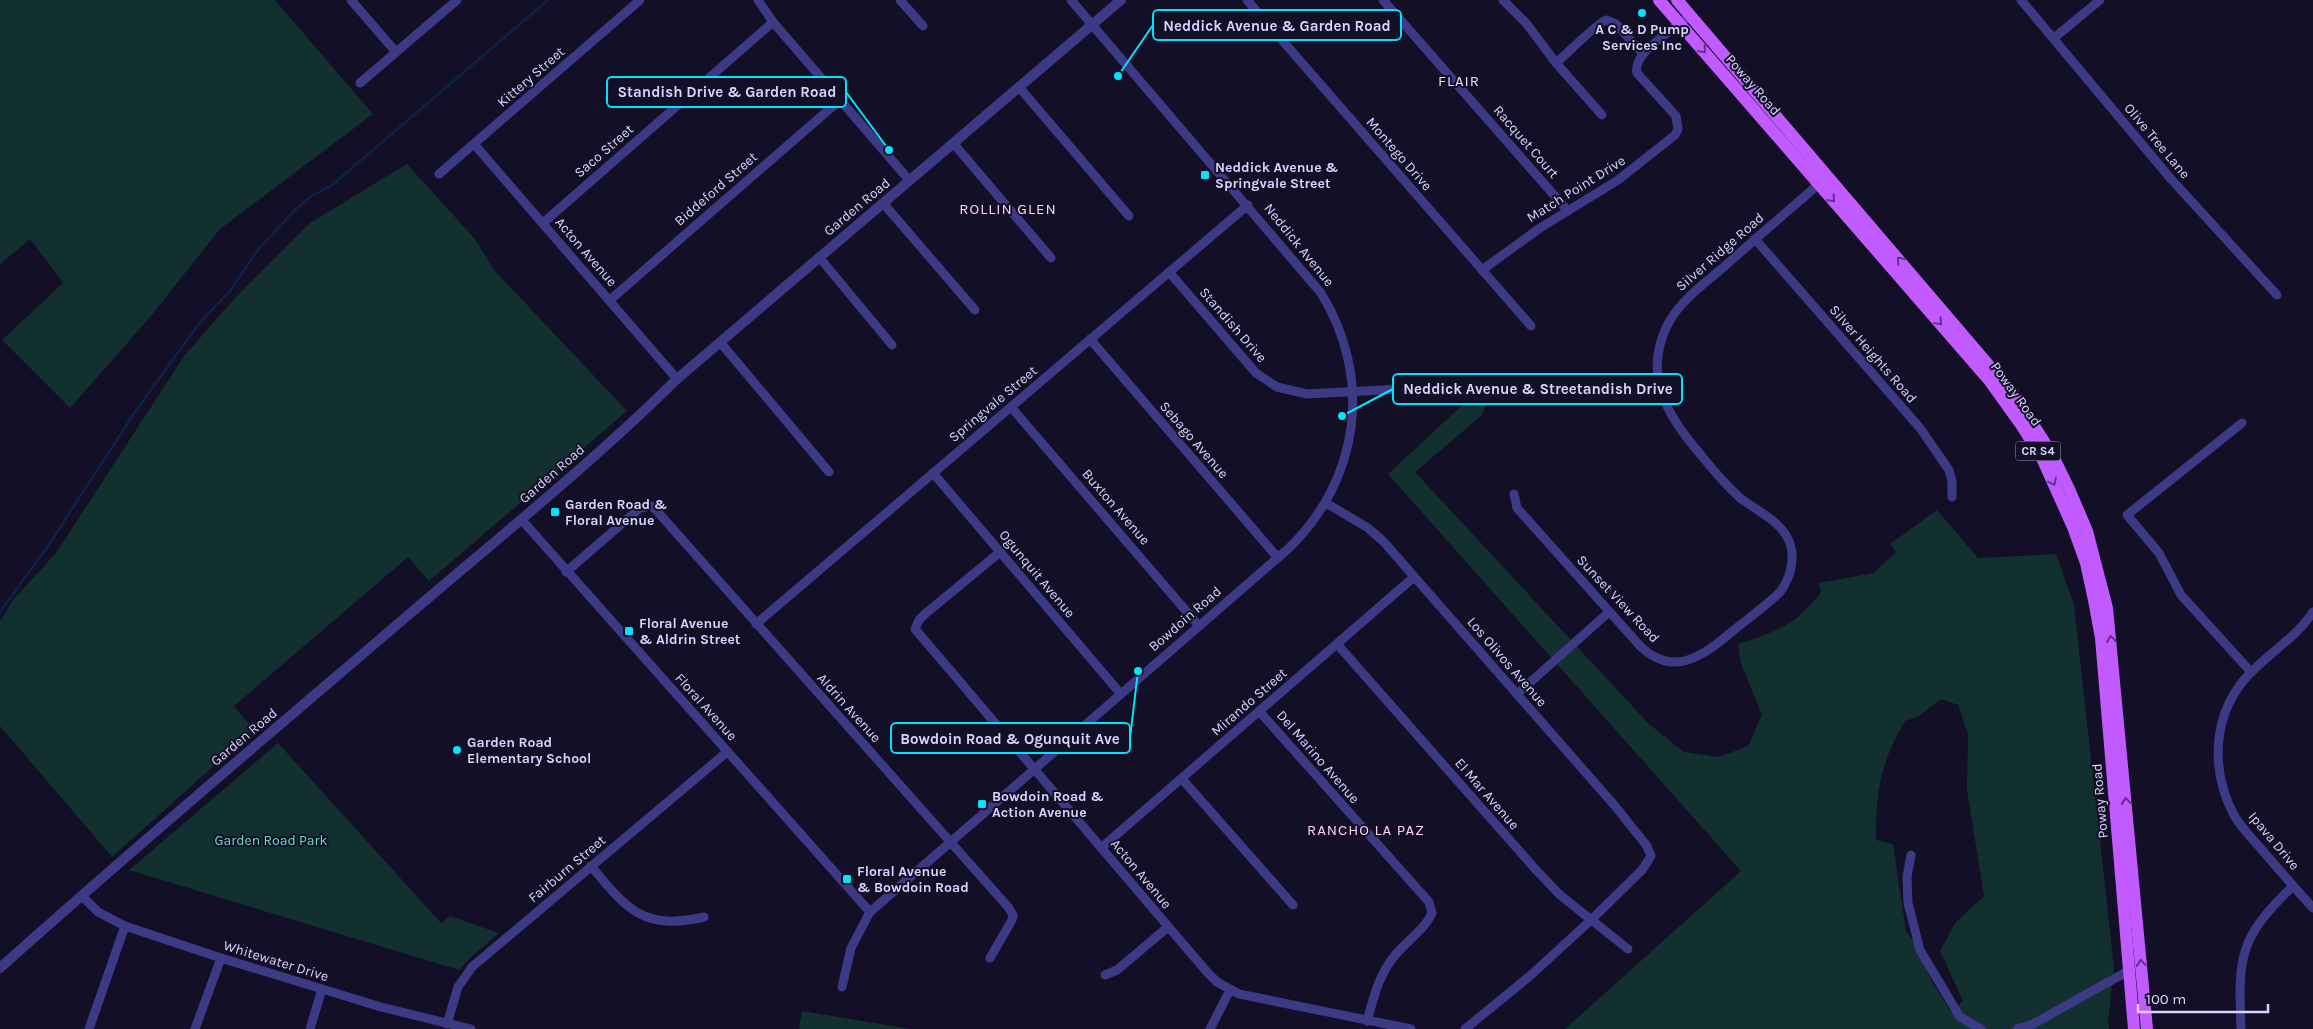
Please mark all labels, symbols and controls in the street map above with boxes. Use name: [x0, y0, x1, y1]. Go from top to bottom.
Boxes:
marker: A C & D Pump Services Inc: [1636, 7, 1648, 19]
callout: Neddick Avenue & Garden Road: [1153, 10, 1401, 40]
text: Neddick Avenue & Garden Road: [1163, 17, 1391, 35]
place label: A C & D Pump Services Inc: [1595, 21, 1689, 54]
street label: Kittery Street: [494, 43, 568, 111]
one-way arrow: [1697, 44, 1705, 53]
street label: Poway Road: [1722, 51, 1784, 119]
district label: FLAIR: [1438, 72, 1480, 90]
callout: Standish Drive & Garden Road: [607, 77, 846, 107]
text: Standish Drive & Garden Road: [618, 83, 836, 101]
street label: Olive Tree Lane: [2120, 100, 2194, 182]
street label: Racquet Court: [1490, 102, 1562, 182]
street label: Montego Drive: [1362, 114, 1436, 194]
street label: Saco Street: [571, 121, 637, 181]
street label: Biddeford Street: [671, 148, 761, 230]
street label: Match Point Drive: [1524, 152, 1628, 226]
place label: Neddick Avenue & Springvale Street: [1215, 159, 1339, 192]
marker: Neddick Avenue & Springvale Street: [1199, 169, 1211, 181]
street label: Garden Road: [820, 174, 894, 240]
one-way arrow: [1827, 193, 1835, 202]
district label: ROLLIN GLEN: [959, 200, 1057, 218]
street label: Neddick Avenue: [1260, 200, 1338, 290]
street label: Silver Ridge Road: [1673, 209, 1767, 295]
street label: Acton Avenue: [551, 214, 621, 290]
one-way arrow: [1897, 257, 1906, 266]
street label: Standish Drive: [1196, 284, 1270, 366]
street label: Silver Heights Road: [1826, 301, 1920, 407]
one-way arrow: [1933, 316, 1942, 325]
street label: Poway Road: [1987, 359, 2045, 429]
street label: Springvale Street: [945, 362, 1041, 446]
callout: Neddick Avenue & Streetandish Drive: [1393, 374, 1682, 404]
text: Neddick Avenue & Streetandish Drive: [1403, 380, 1673, 398]
street label: Sebago Avenue: [1156, 398, 1232, 482]
street label: Garden Road: [516, 441, 588, 507]
road number: CR S4: [2016, 442, 2060, 461]
street label: Buxton Avenue: [1078, 466, 1154, 548]
one-way arrow: [2047, 476, 2057, 485]
place label: Garden Road & Floral Avenue: [565, 496, 667, 529]
marker: Garden Road & Floral Avenue: [549, 506, 561, 518]
street label: Ogunquit Avenue: [995, 527, 1079, 621]
street label: Sunset View Road: [1573, 552, 1663, 646]
street label: Bowdoin Road: [1145, 583, 1225, 655]
street label: Los Olivos Avenue: [1463, 614, 1551, 710]
place label: Floral Avenue & Aldrin Street: [639, 615, 741, 648]
marker: Floral Avenue & Aldrin Street: [623, 625, 635, 637]
one-way arrow: [2106, 635, 2117, 643]
street label: Mirando Street: [1208, 664, 1290, 740]
street label: Floral Avenue: [671, 670, 741, 744]
street label: Aldrin Avenue: [813, 670, 885, 746]
street label: Garden Road: [207, 704, 281, 770]
street label: Del Marino Avenue: [1273, 707, 1363, 807]
callout: Bowdoin Road & Ogunquit Ave: [891, 723, 1130, 753]
text: Bowdoin Road & Ogunquit Ave: [900, 730, 1120, 748]
place label: Garden Road Elementary School: [467, 734, 591, 767]
marker: Garden Road Elementary School: [451, 744, 463, 756]
street label: El Mar Avenue: [1451, 755, 1523, 833]
street label: Poway Road: [2088, 763, 2112, 839]
place label: Bowdoin Road & Action Avenue: [992, 788, 1104, 821]
one-way arrow: [2121, 797, 2132, 805]
marker: Bowdoin Road & Action Avenue: [976, 798, 988, 810]
street label: Ipava Drive: [2245, 809, 2303, 873]
district label: RANCHO LA PAZ: [1307, 821, 1425, 839]
park label: Garden Road Park: [214, 832, 328, 849]
street label: Fairburn Street: [525, 832, 609, 906]
street label: Acton Avenue: [1107, 836, 1175, 912]
place label: Floral Avenue & Bowdoin Road: [857, 863, 969, 896]
marker: Floral Avenue & Bowdoin Road: [841, 873, 853, 885]
street label: Whitewater Drive: [221, 937, 331, 985]
one-way arrow: [2136, 959, 2147, 967]
scale bar: [2138, 982, 2268, 1014]
text: 100 m: [2146, 990, 2186, 1008]

